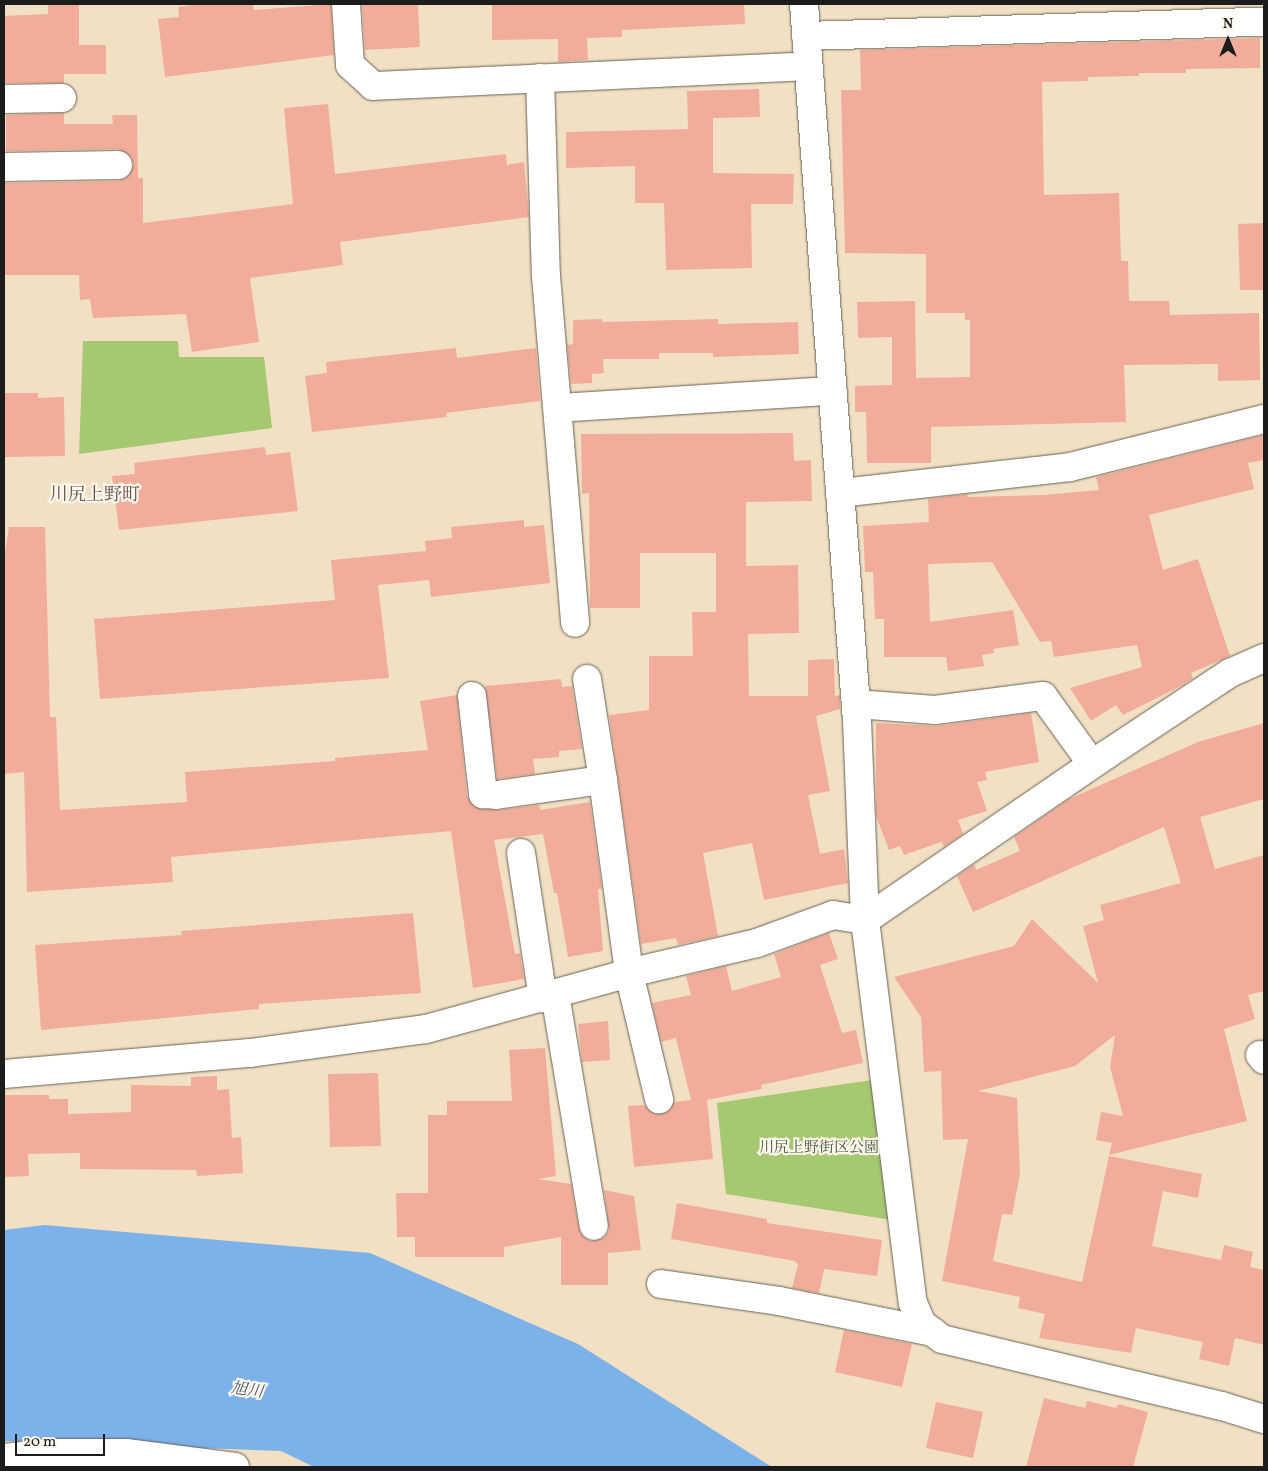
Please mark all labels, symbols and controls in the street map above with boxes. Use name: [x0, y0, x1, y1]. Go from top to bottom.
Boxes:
north arrow: [1203, 15, 1253, 65]
text: N: [1223, 15, 1233, 34]
district label: 川尻上野町: [50, 485, 140, 507]
park label: 川尻上野街区公園: [759, 1140, 879, 1158]
water label: 旭川: [230, 1379, 264, 1403]
scale bar: [18, 1424, 108, 1456]
text: 20 m: [23, 1432, 56, 1453]

